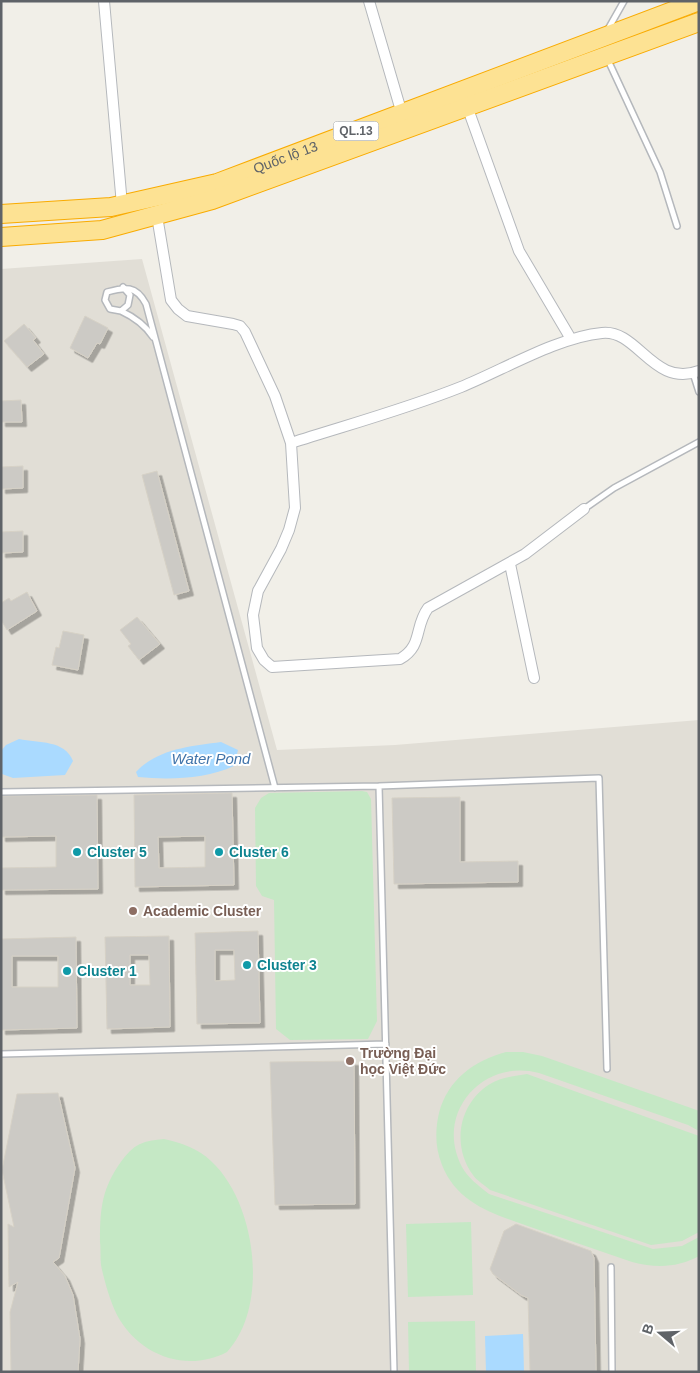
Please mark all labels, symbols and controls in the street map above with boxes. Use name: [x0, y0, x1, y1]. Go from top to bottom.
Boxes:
road number: QL.13: [334, 122, 378, 140]
street label: Quốc lộ 13: [251, 138, 320, 177]
water label: Water Pond: [172, 750, 251, 767]
place label: Cluster 5: [87, 844, 147, 860]
place label: Cluster 6: [229, 844, 289, 860]
marker: Cluster 5: [71, 846, 83, 858]
marker: Cluster 6: [213, 846, 225, 858]
place label: Academic Cluster: [143, 903, 262, 919]
marker: Academic Cluster: [127, 905, 139, 917]
place label: Cluster 3: [257, 957, 317, 973]
marker: Cluster 3: [241, 959, 253, 971]
place label: Cluster 1: [77, 963, 137, 979]
marker: Cluster 1: [61, 965, 73, 977]
place label: Trường Đại học Việt Đức: [360, 1045, 446, 1077]
marker: Trường Đại học Việt Đức: [344, 1055, 356, 1067]
north arrow: [635, 1308, 685, 1358]
text: B: [638, 1321, 657, 1336]

